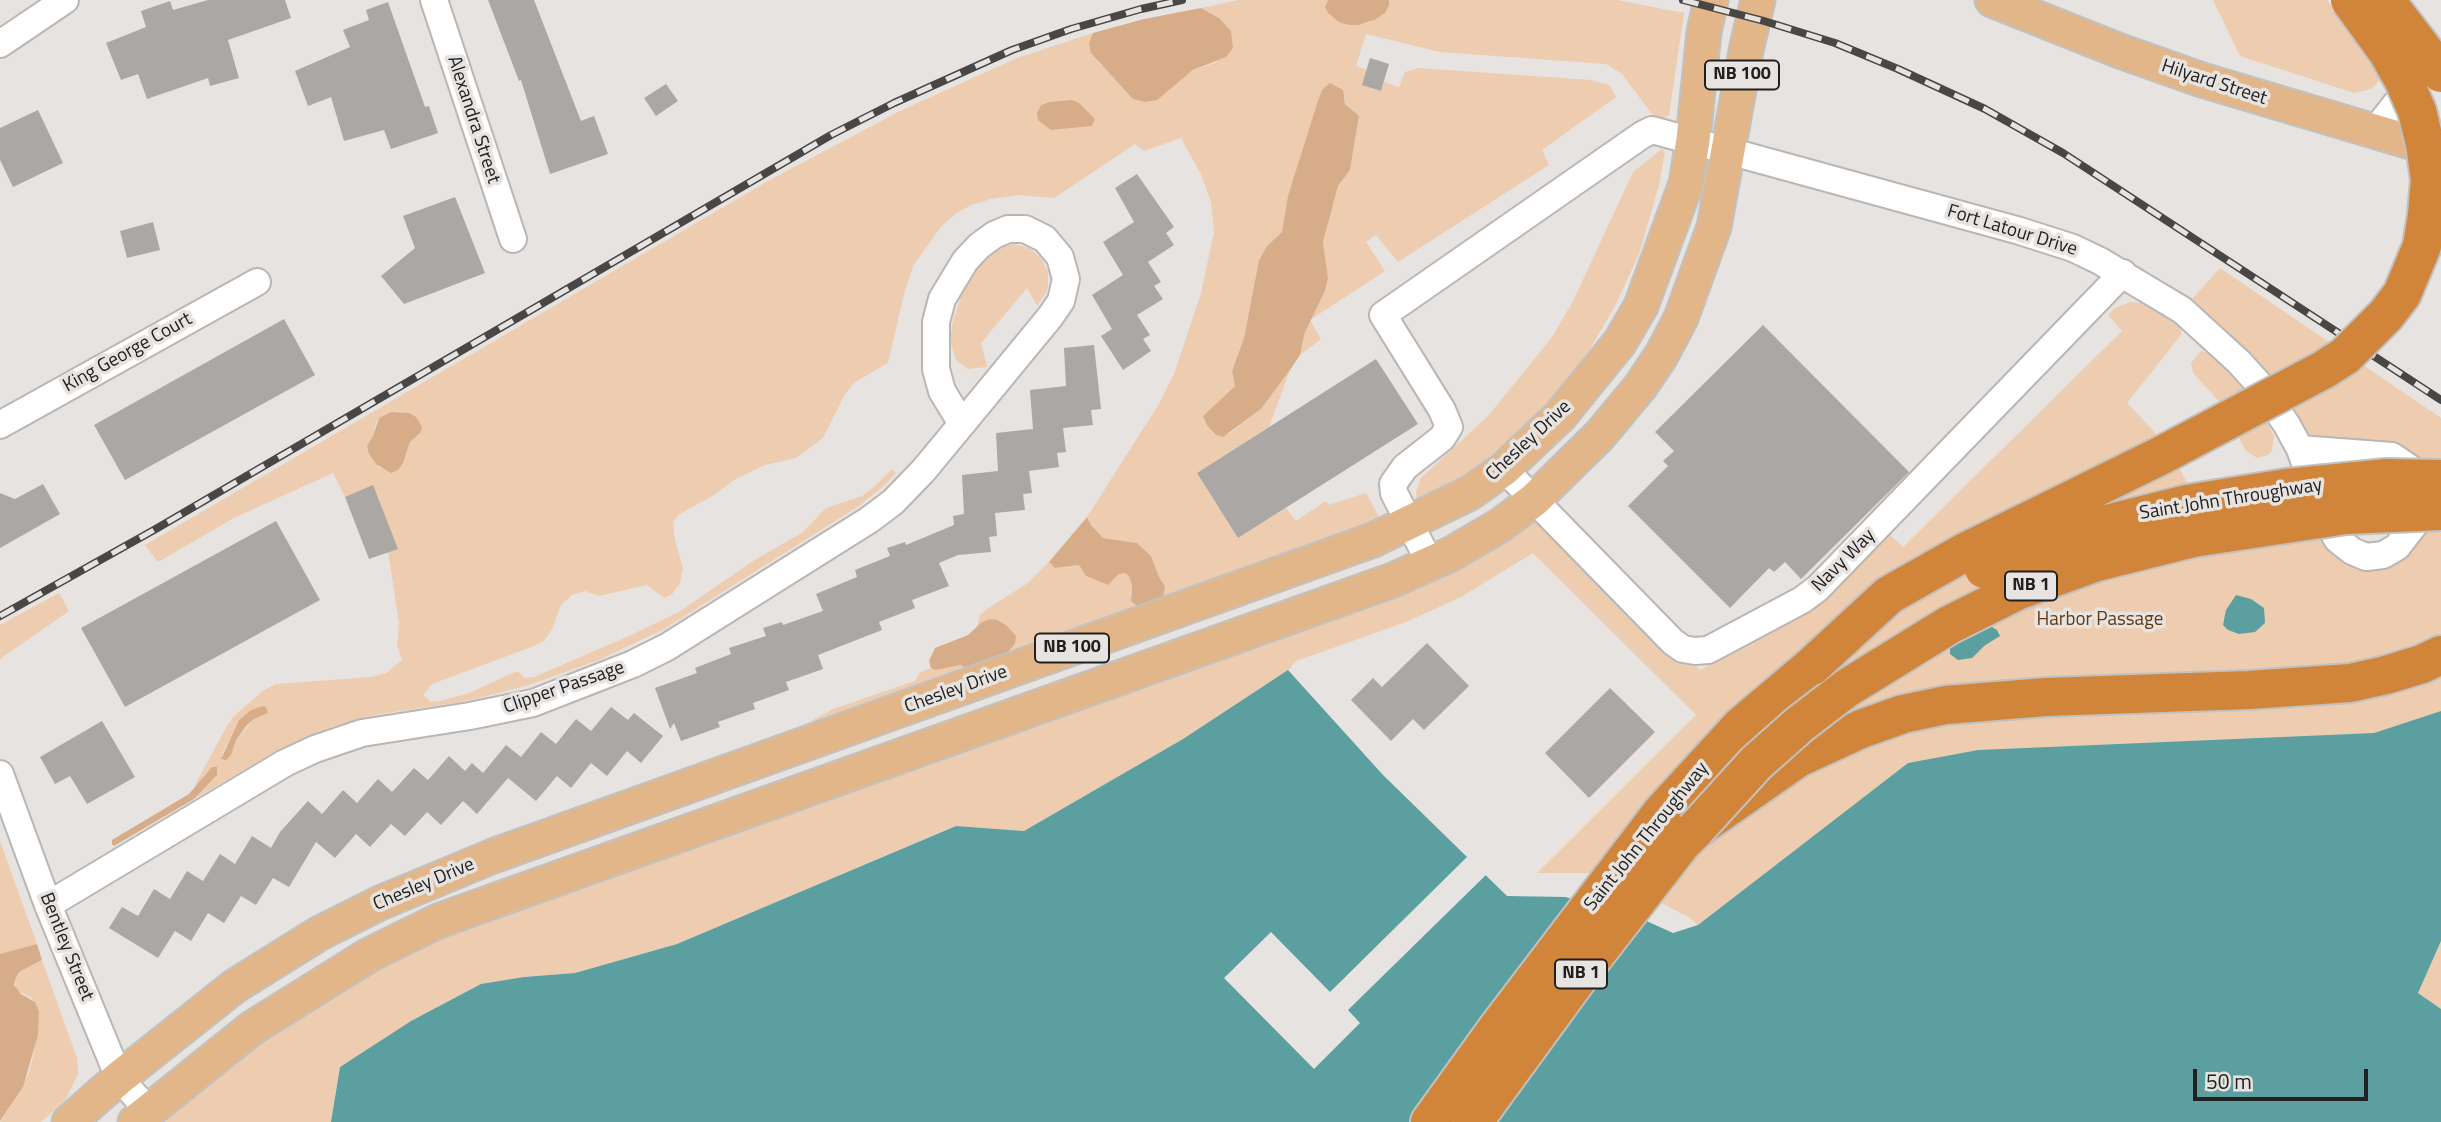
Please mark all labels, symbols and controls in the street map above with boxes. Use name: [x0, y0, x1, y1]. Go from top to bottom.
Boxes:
street label: Alexandra Street: [442, 53, 504, 187]
street label: Hilyard Street: [2158, 55, 2270, 111]
road number: NB 100: [1705, 60, 1779, 90]
street label: Fort Latour Drive: [1944, 200, 2080, 262]
street label: King George Court: [60, 308, 196, 398]
street label: Chesley Drive: [1482, 396, 1576, 486]
street label: Saint John Throughway: [2138, 474, 2324, 526]
street label: Navy Way: [1808, 525, 1880, 597]
road number: NB 1: [2005, 572, 2057, 600]
park label: Harbor Passage: [2037, 609, 2163, 631]
road number: NB 100: [1035, 634, 1109, 662]
street label: Clipper Passage: [500, 657, 628, 719]
street label: Chesley Drive: [902, 661, 1010, 719]
street label: Saint John Throughway: [1580, 758, 1714, 916]
street label: Chesley Drive: [370, 853, 478, 917]
street label: Bentley Street: [34, 890, 98, 1004]
road number: NB 1: [1555, 959, 1607, 988]
scale bar: [2196, 1056, 2371, 1100]
text: 50 m: [2206, 1065, 2252, 1097]

